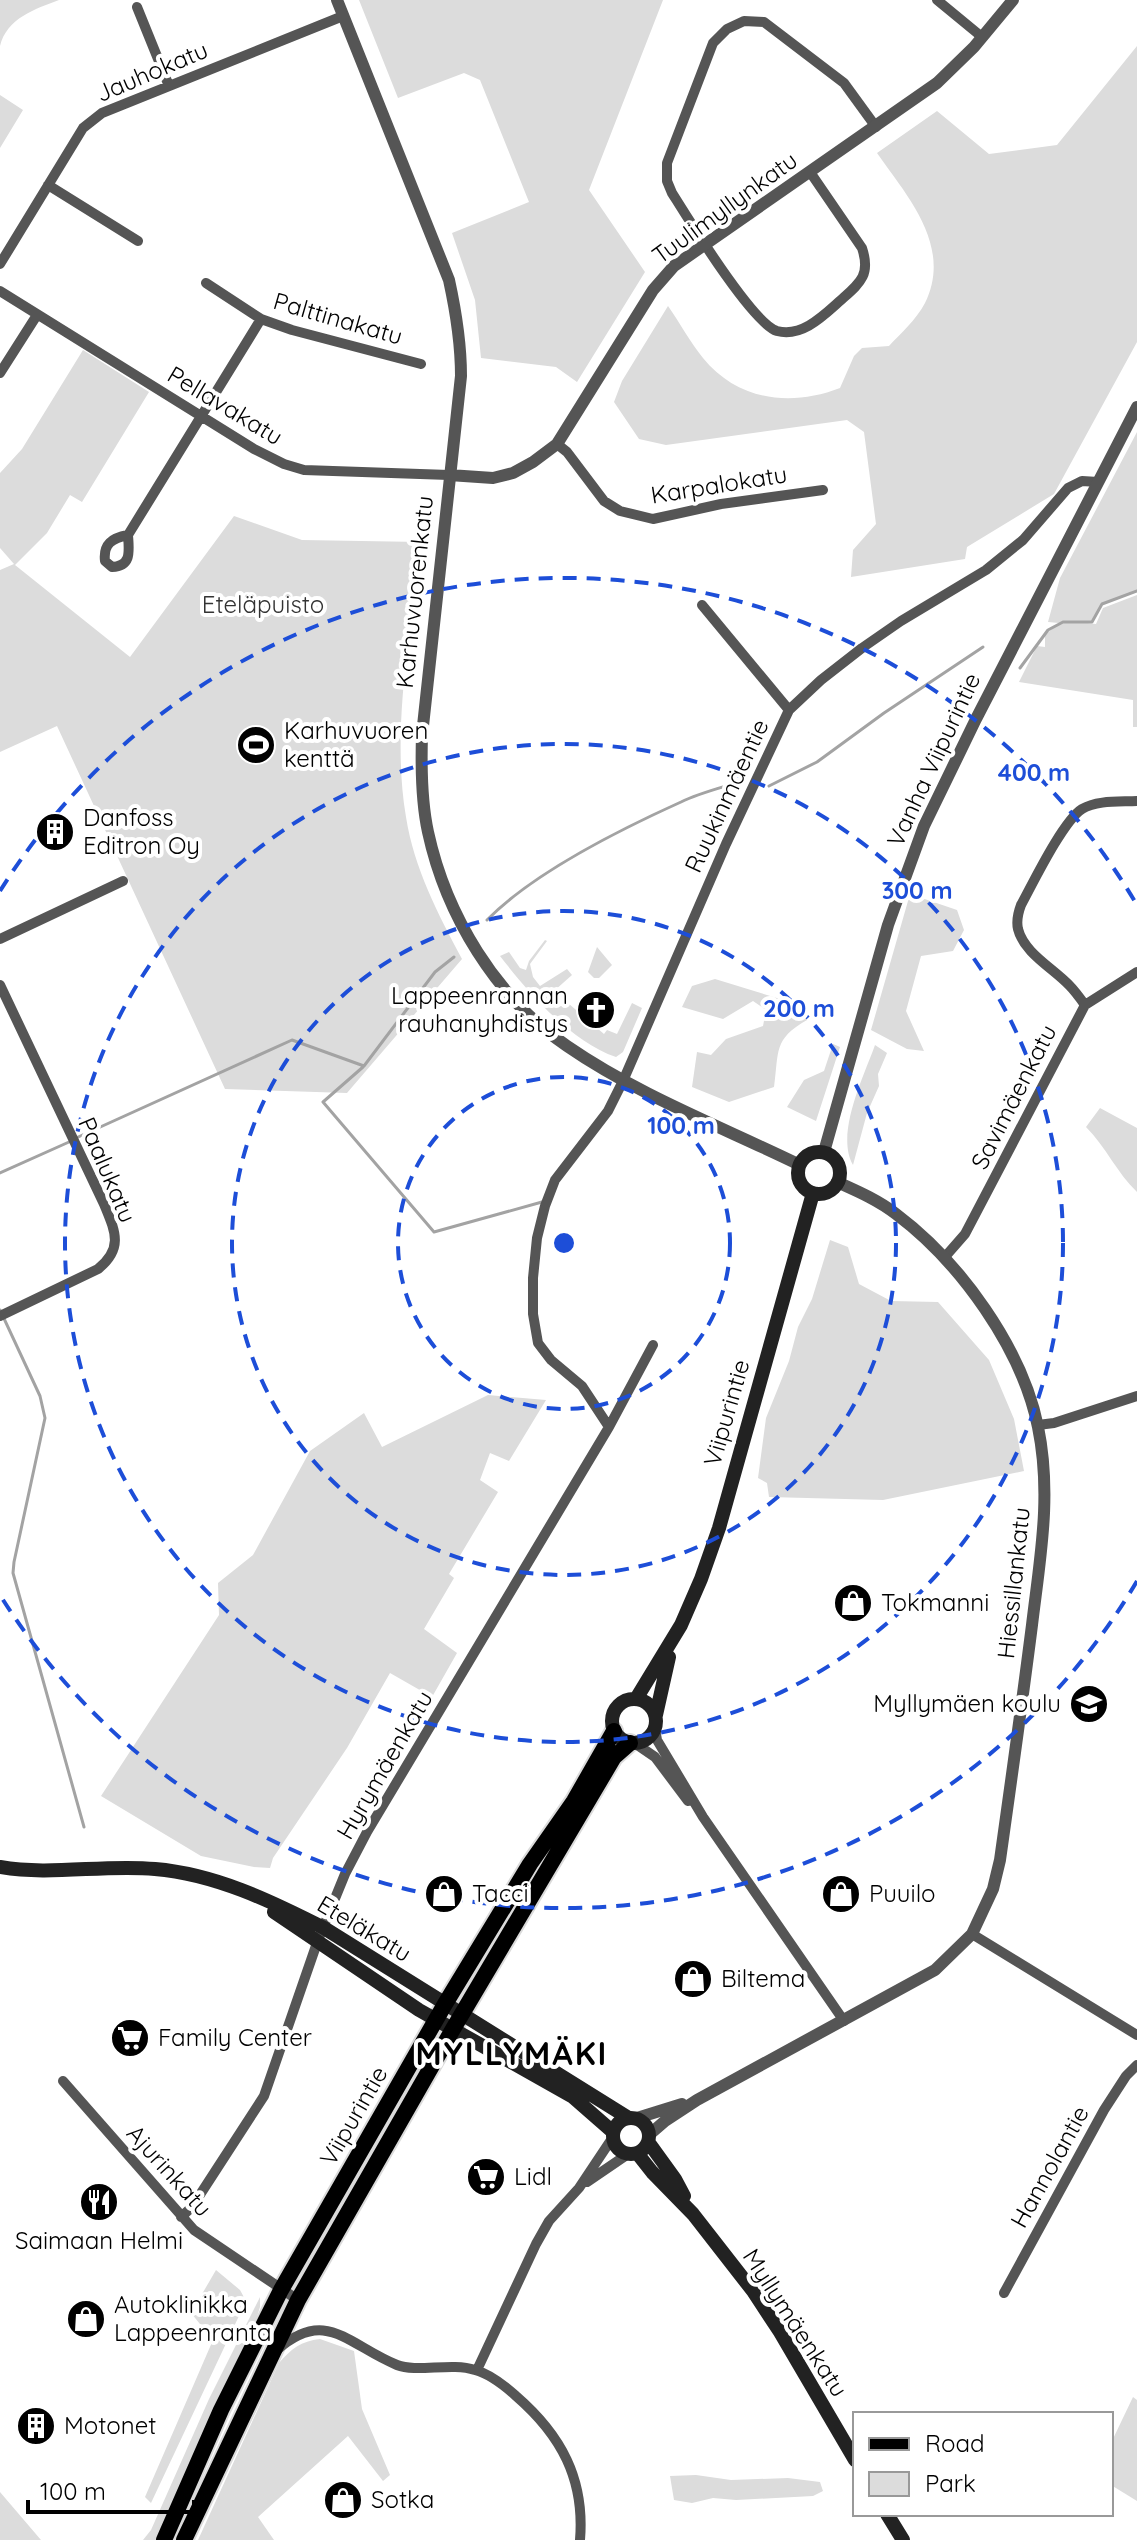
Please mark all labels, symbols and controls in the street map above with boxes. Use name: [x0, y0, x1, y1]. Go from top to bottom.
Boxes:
street label: Jauhokatu: [91, 34, 212, 108]
street label: Tuulimyllynkatu: [646, 144, 803, 270]
street label: Palttinakatu: [270, 285, 406, 351]
street label: Pellavakatu: [162, 359, 289, 451]
street label: Karpalokatu: [648, 458, 789, 510]
street label: Karhuvuorenkatu: [389, 494, 439, 690]
park label: Eteläpuisto: [202, 589, 324, 619]
street label: Vanha Viipurintie: [880, 668, 986, 851]
street label: Ruukinmäentie: [677, 714, 775, 877]
place label: Karhuvuoren kenttä: [284, 715, 428, 773]
sports icon: Karhuvuoren kenttä: [235, 724, 277, 766]
text: 400 m: [998, 757, 1070, 787]
place label: Danfoss Editron Oy: [83, 802, 200, 860]
building icon: Danfoss Editron Oy: [34, 811, 76, 853]
text: 300 m: [881, 875, 953, 905]
place label: Lappeenrannan rauhanyhdistys: [391, 980, 568, 1038]
church icon: Lappeenrannan rauhanyhdistys: [575, 989, 617, 1031]
text: 200 m: [763, 993, 835, 1023]
street label: Savimäenkatu: [964, 1019, 1062, 1174]
text: 100 m: [647, 1110, 715, 1140]
street label: Paalukatu: [72, 1112, 144, 1227]
centre of rings: [550, 1229, 578, 1257]
street label: Viipurintie: [697, 1356, 756, 1469]
street label: Hiessillankatu: [990, 1506, 1036, 1660]
shop icon: Tokmanni: [832, 1582, 874, 1624]
place label: Tokmanni: [881, 1587, 989, 1617]
school or university icon: Myllymäen koulu: [1068, 1683, 1110, 1725]
street label: Hyrymäenkatu: [329, 1685, 439, 1844]
place label: Myllymäen koulu: [873, 1688, 1061, 1718]
shop icon: Tacci: [423, 1873, 465, 1915]
shop icon: Puuilo: [820, 1873, 862, 1915]
place label: Tacci: [472, 1878, 529, 1908]
place label: Puuilo: [869, 1878, 935, 1908]
street label: Eteläkatu: [312, 1888, 417, 1968]
shop icon: Biltema: [672, 1958, 714, 2000]
place label: Biltema: [721, 1963, 805, 1993]
supermarket icon: Family Center: [109, 2017, 151, 2059]
place label: Family Center: [158, 2022, 312, 2052]
district label: MYLLYMÄKI: [416, 2033, 608, 2073]
street label: Viipurintie: [313, 2061, 394, 2170]
street label: Hannolantie: [1003, 2100, 1095, 2233]
street label: Ajurinkatu: [121, 2118, 219, 2222]
supermarket icon: Lidl: [465, 2156, 507, 2198]
place label: Lidl: [514, 2161, 552, 2191]
restaurant icon: Saimaan Helmi: [78, 2181, 120, 2223]
place label: Saimaan Helmi: [15, 2225, 183, 2255]
street label: Myllymäenkatu: [737, 2243, 855, 2402]
place label: Autoklinikka Lappeenranta: [114, 2289, 271, 2347]
shop icon: Autoklinikka Lappeenranta: [65, 2298, 107, 2340]
building icon: Motonet: [15, 2405, 57, 2447]
place label: Motonet: [64, 2410, 156, 2440]
legend: [853, 2412, 1113, 2516]
text: Road: [925, 2428, 985, 2458]
scale bar: [28, 2464, 194, 2514]
text: Park: [925, 2468, 976, 2498]
text: 100 m: [40, 2476, 106, 2506]
shop icon: Sotka: [322, 2479, 364, 2521]
place label: Sotka: [371, 2484, 434, 2514]

